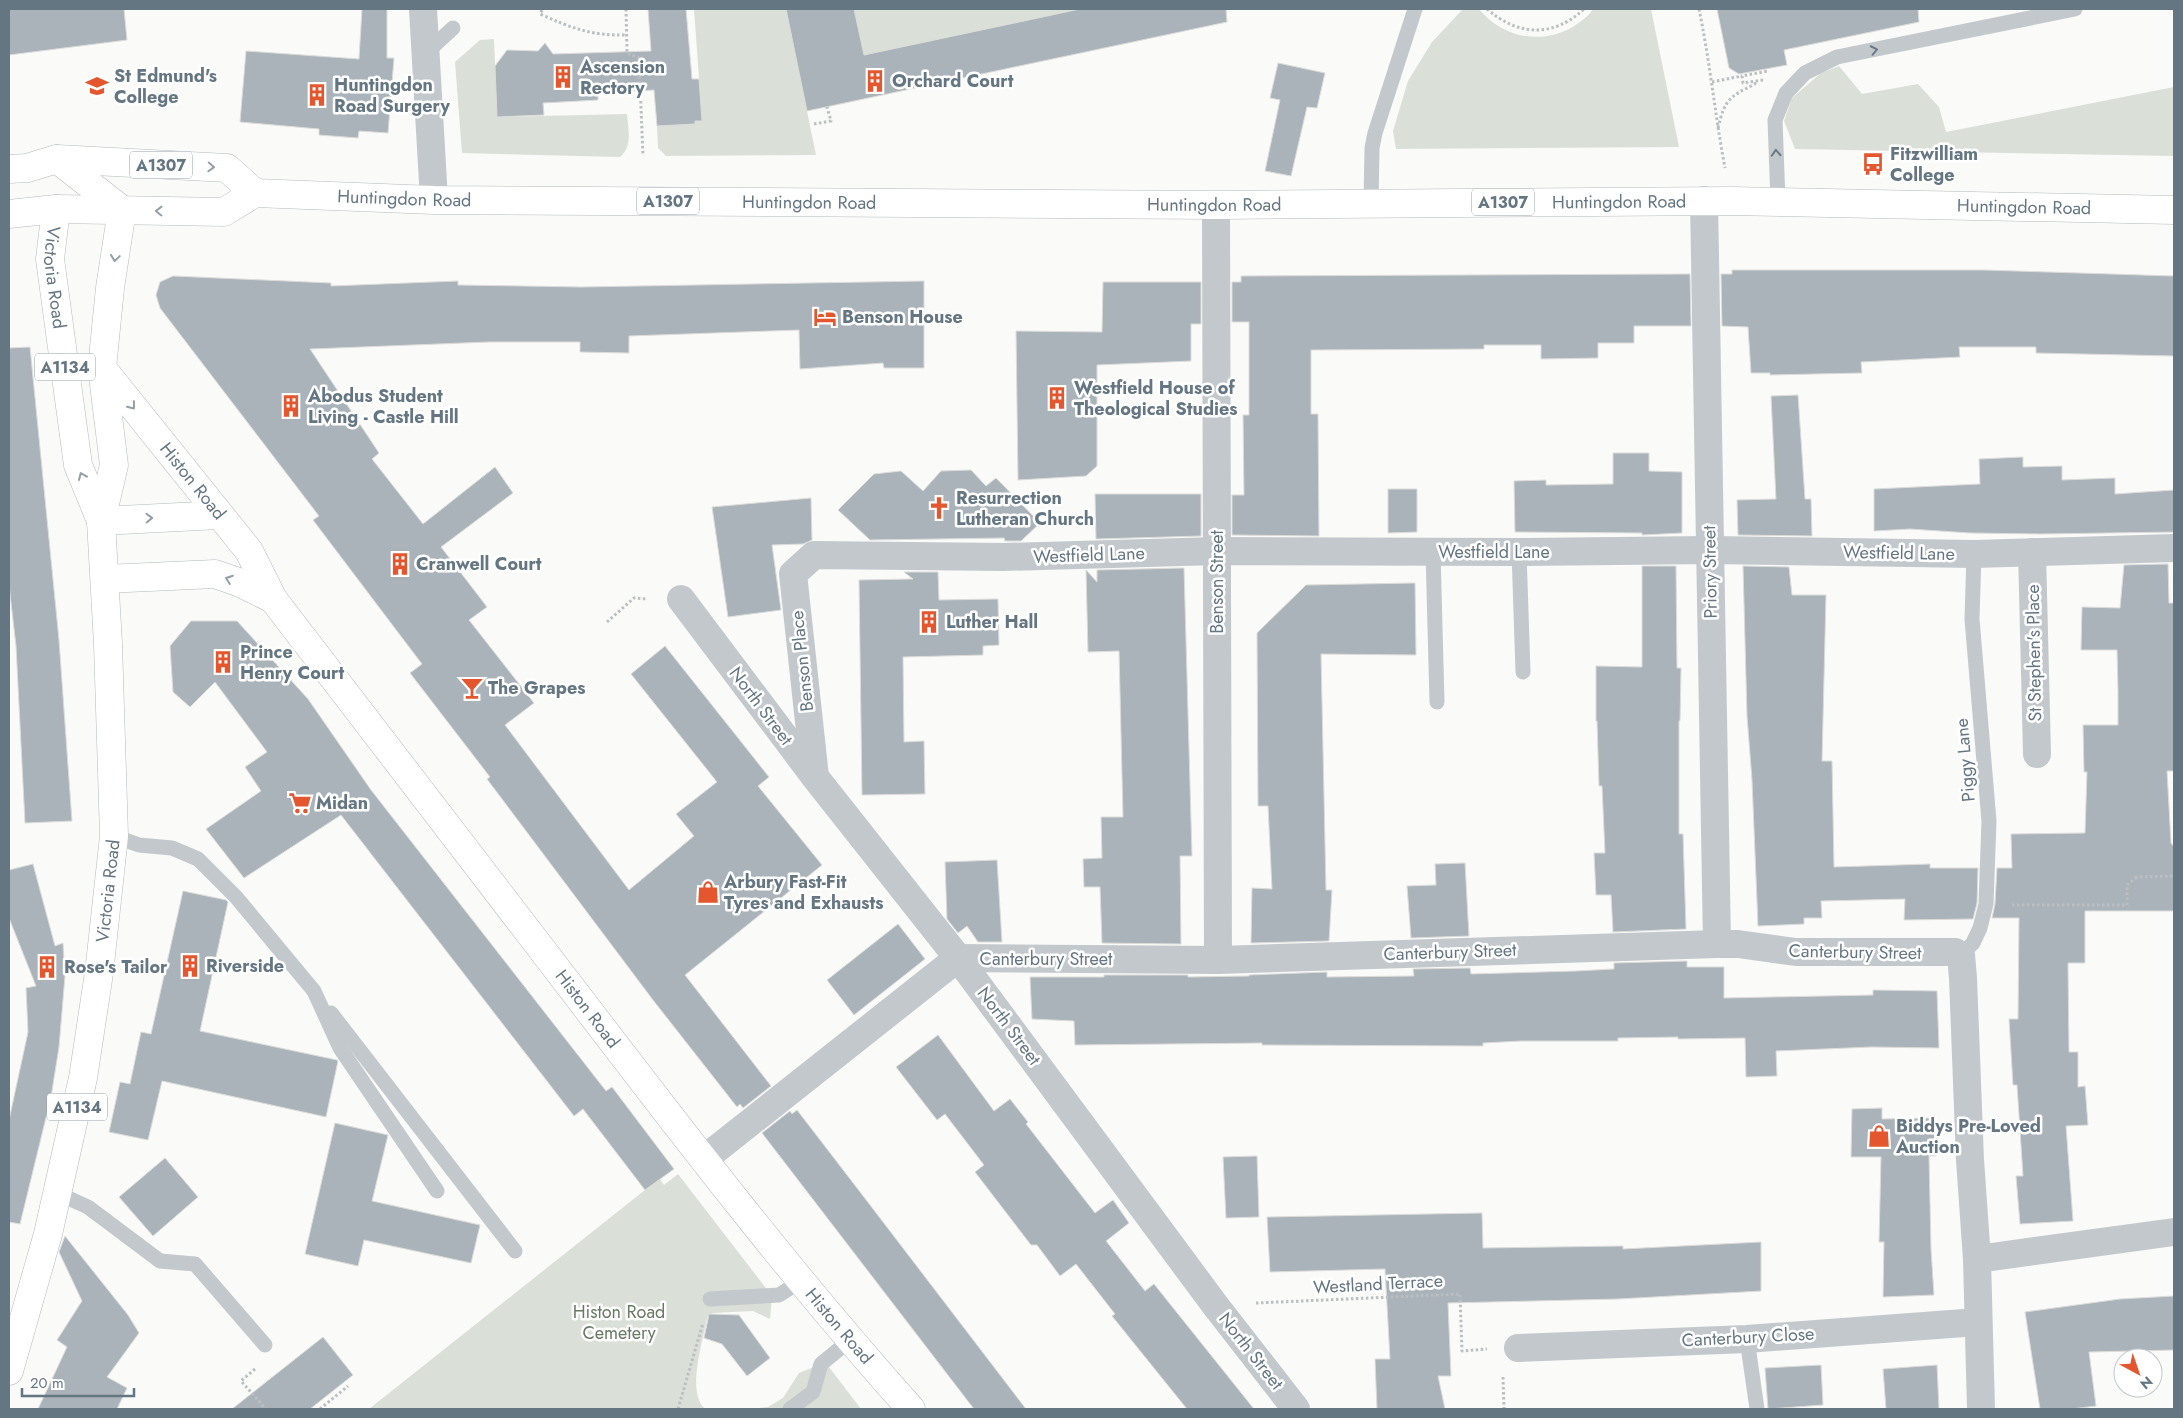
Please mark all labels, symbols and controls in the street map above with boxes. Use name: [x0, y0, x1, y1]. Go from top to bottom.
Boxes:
one-way arrow: [1869, 45, 1878, 55]
place label: Ascension Rectory: [579, 54, 665, 101]
place label: St Edmund's College: [114, 63, 217, 110]
building icon: Ascension Rectory: [550, 64, 576, 90]
building icon: Orchard Court: [862, 68, 888, 94]
place label: Orchard Court: [892, 68, 1014, 94]
place label: Huntingdon Road Surgery: [334, 72, 450, 119]
school or university icon: St Edmund's College: [84, 73, 110, 99]
building icon: Huntingdon Road Surgery: [304, 82, 330, 108]
place label: Fitzwilliam College: [1890, 141, 1978, 188]
one-way arrow: [1771, 148, 1782, 156]
bus stop icon: Fitzwilliam College: [1860, 151, 1886, 177]
road number: A1307: [130, 152, 192, 178]
one-way arrow: [207, 162, 215, 173]
street label: Huntingdon Road: [337, 183, 471, 213]
road number: A1307: [637, 188, 699, 215]
road number: A1307: [1472, 188, 1534, 216]
street label: Huntingdon Road: [1552, 188, 1686, 215]
street label: Huntingdon Road: [742, 189, 876, 216]
street label: Huntingdon Road: [1147, 191, 1281, 218]
street label: Huntingdon Road: [1957, 193, 2092, 221]
one-way arrow: [155, 206, 162, 216]
street label: Victoria Road: [37, 225, 72, 330]
one-way arrow: [110, 255, 121, 263]
hotel icon: Benson House: [812, 304, 838, 330]
place label: Benson House: [842, 304, 963, 330]
road number: A1134: [35, 354, 95, 381]
place label: Westfield House of Theological Studies: [1074, 375, 1237, 422]
place label: Abodus Student Living - Castle Hill: [307, 383, 459, 430]
building icon: Westfield House of Theological Studies: [1044, 385, 1070, 411]
building icon: Abodus Student Living - Castle Hill: [278, 393, 304, 419]
one-way arrow: [127, 400, 135, 409]
street label: Histon Road: [154, 437, 232, 525]
one-way arrow: [78, 472, 88, 480]
place label: Resurrection Lutheran Church: [956, 485, 1094, 532]
church icon: Resurrection Lutheran Church: [926, 495, 952, 521]
one-way arrow: [146, 513, 154, 524]
street label: Priory Street: [1696, 525, 1724, 619]
street label: Benson Street: [1204, 530, 1230, 634]
street label: Westfield Lane: [1438, 539, 1550, 565]
street label: Westfield Lane: [1843, 539, 1955, 567]
street label: Westfield Lane: [1033, 540, 1145, 570]
building icon: Cranwell Court: [387, 551, 413, 577]
place label: Cranwell Court: [416, 551, 542, 577]
one-way arrow: [225, 575, 234, 585]
street label: St Stephen's Place: [2020, 584, 2048, 722]
street label: Benson Place: [784, 609, 820, 713]
building icon: Luther Hall: [916, 609, 942, 635]
place label: Luther Hall: [946, 609, 1038, 635]
place label: Prince Henry Court: [240, 639, 345, 686]
building icon: Prince Henry Court: [210, 649, 236, 675]
street label: North Street: [723, 661, 799, 751]
bar icon: The Grapes: [459, 675, 485, 701]
place label: The Grapes: [488, 675, 585, 701]
street label: Piggy Lane: [1948, 717, 1982, 803]
supermarket icon: Midan: [287, 790, 313, 816]
place label: Midan: [316, 790, 368, 816]
street label: Victoria Road: [89, 838, 127, 944]
place label: Arbury Fast-Fit Tyres and Exhausts: [723, 869, 883, 916]
shop icon: Arbury Fast-Fit Tyres and Exhausts: [695, 879, 721, 905]
street label: Canterbury Street: [1383, 937, 1518, 967]
street label: Canterbury Street: [1788, 938, 1922, 966]
street label: Canterbury Street: [980, 946, 1113, 972]
building icon: Riverside: [177, 953, 203, 979]
place label: Riverside: [206, 953, 284, 979]
building icon: Rose's Tailor: [34, 954, 60, 980]
place label: Rose's Tailor: [64, 954, 168, 980]
street label: Histon Road: [549, 964, 626, 1054]
street label: North Street: [971, 981, 1047, 1071]
road number: A1134: [47, 1094, 107, 1120]
place label: Biddys Pre-Loved Auction: [1895, 1113, 2041, 1160]
shop icon: Biddys Pre-Loved Auction: [1866, 1123, 1892, 1149]
street label: Westland Terrace: [1312, 1268, 1444, 1300]
street label: Histon Road: [799, 1282, 879, 1370]
park label: Histon Road Cemetery: [573, 1299, 665, 1346]
street label: North Street: [1212, 1307, 1290, 1396]
street label: Canterbury Close: [1681, 1321, 1815, 1353]
north arrow: [2113, 1348, 2163, 1398]
scale bar: [22, 1366, 135, 1398]
text: 20 m: [30, 1372, 64, 1394]
text: N: [2136, 1372, 2157, 1394]

